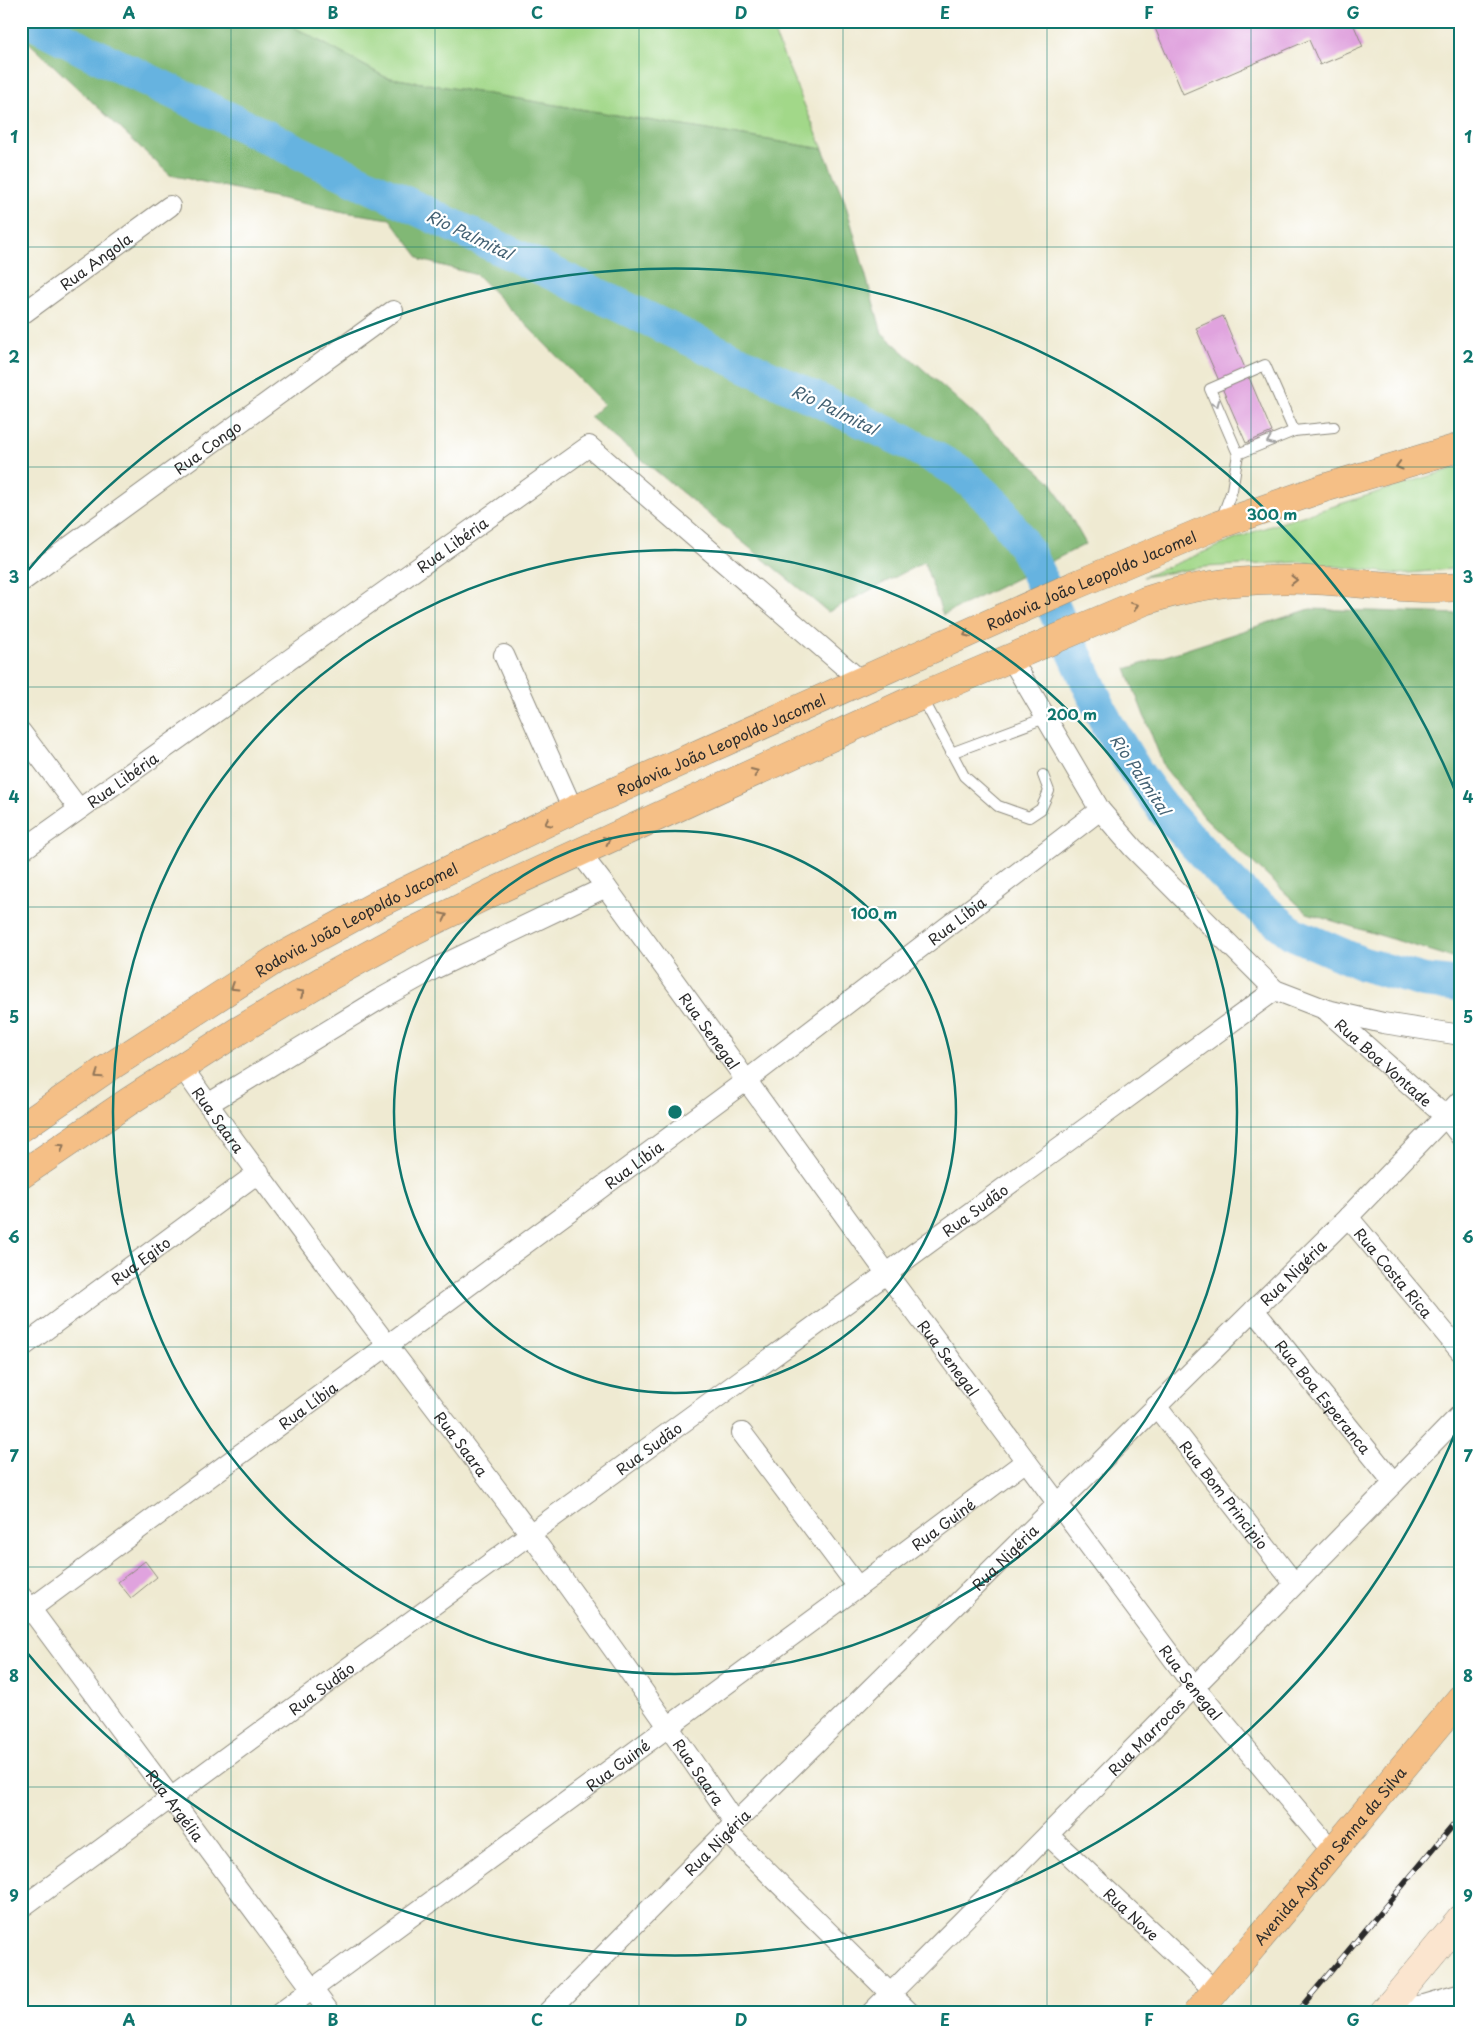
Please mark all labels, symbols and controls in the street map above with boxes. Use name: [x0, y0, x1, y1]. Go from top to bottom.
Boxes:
text: A: [123, 0, 136, 24]
text: B: [328, 0, 339, 24]
text: C: [531, 0, 543, 24]
text: D: [735, 0, 747, 24]
text: E: [940, 0, 950, 24]
text: F: [1144, 0, 1154, 24]
text: G: [1346, 0, 1360, 24]
text: 1: [10, 124, 18, 148]
text: 1: [1464, 124, 1472, 148]
water label: Rio Palmital: [423, 203, 519, 266]
street label: Rua Angola: [54, 226, 137, 295]
text: 2: [8, 344, 20, 368]
text: 2: [1462, 344, 1474, 368]
water label: Rio Palmital: [788, 378, 884, 441]
one-way arrow: [1210, 399, 1221, 408]
street label: Rua Congo: [168, 414, 245, 479]
one-way arrow: [1266, 435, 1275, 445]
one-way arrow: [1395, 460, 1403, 470]
text: 300 m: [1247, 502, 1297, 525]
street label: Rua Libéria: [411, 510, 493, 577]
street label: Rodovia João Leopoldo Jacomel: [982, 524, 1199, 635]
text: 3: [9, 564, 19, 588]
text: 3: [1463, 564, 1473, 588]
one-way arrow: [1291, 575, 1299, 585]
one-way arrow: [1130, 601, 1139, 612]
one-way arrow: [963, 627, 972, 638]
street label: Rodovia João Leopoldo Jacomel: [612, 687, 829, 801]
text: 200 m: [1047, 702, 1097, 725]
water label: Rio Palmital: [1105, 729, 1178, 821]
street label: Rua Libéria: [82, 745, 163, 812]
one-way arrow: [750, 768, 759, 779]
text: 4: [9, 784, 20, 808]
text: 4: [1463, 784, 1474, 808]
one-way arrow: [544, 816, 553, 827]
one-way arrow: [602, 836, 611, 846]
street label: Rodovia João Leopoldo Jacomel: [249, 856, 461, 982]
street label: Rua Líbia: [922, 890, 991, 950]
text: 100 m: [851, 901, 897, 924]
one-way arrow: [439, 912, 448, 922]
one-way arrow: [230, 980, 239, 990]
street label: Rua Senegal: [674, 987, 746, 1074]
one-way arrow: [296, 990, 305, 999]
text: 5: [9, 1004, 19, 1028]
text: 5: [1463, 1004, 1473, 1028]
street label: Rua Boa Vontade: [1330, 1012, 1438, 1111]
one-way arrow: [94, 1069, 103, 1078]
street label: Rua Saara: [187, 1081, 251, 1157]
centre of rings: [666, 1103, 684, 1121]
street label: Rua Líbia: [599, 1134, 668, 1194]
one-way arrow: [56, 1144, 65, 1153]
street label: Rua Sudão: [937, 1177, 1012, 1241]
street label: Rua Costa Rica: [1350, 1222, 1439, 1323]
text: 6: [8, 1224, 20, 1248]
text: 6: [1462, 1224, 1474, 1248]
street label: Rua Egito: [105, 1230, 175, 1290]
street label: Rua Nigéria: [1254, 1233, 1331, 1310]
street label: Rua Senegal: [913, 1314, 985, 1400]
street label: Rua Boa Esperanca: [1270, 1334, 1378, 1459]
street label: Rua Líbia: [273, 1375, 342, 1434]
street label: Rua Saara: [430, 1406, 495, 1481]
street label: Rua Sudão: [610, 1416, 686, 1480]
street label: Rua Bom Principio: [1175, 1435, 1275, 1554]
text: 7: [9, 1443, 19, 1467]
text: 7: [1463, 1443, 1473, 1467]
street label: Rua Guiné: [906, 1492, 980, 1555]
street label: Rua Nigéria: [966, 1518, 1043, 1595]
street label: Rua Senegal: [1155, 1639, 1228, 1724]
street label: Rua Sudão: [283, 1656, 359, 1720]
text: 8: [9, 1663, 19, 1687]
text: 8: [1463, 1663, 1473, 1687]
street label: Rua Marrocos: [1102, 1692, 1189, 1780]
street label: Rua Guiné: [580, 1733, 654, 1796]
street label: Rua Saara: [668, 1733, 731, 1810]
street label: Avenida Ayrton Senna da Silva: [1248, 1760, 1412, 1949]
street label: Rua Argélia: [141, 1764, 211, 1846]
street label: Rua Nigéria: [678, 1803, 755, 1880]
street label: Rua Nove: [1099, 1882, 1165, 1945]
text: 9: [9, 1883, 19, 1907]
text: 9: [1463, 1883, 1473, 1907]
text: A: [123, 2007, 136, 2031]
text: B: [328, 2007, 339, 2031]
text: C: [531, 2007, 543, 2031]
text: D: [735, 2007, 747, 2031]
text: E: [940, 2007, 950, 2031]
text: F: [1144, 2007, 1154, 2031]
text: G: [1346, 2007, 1360, 2031]

